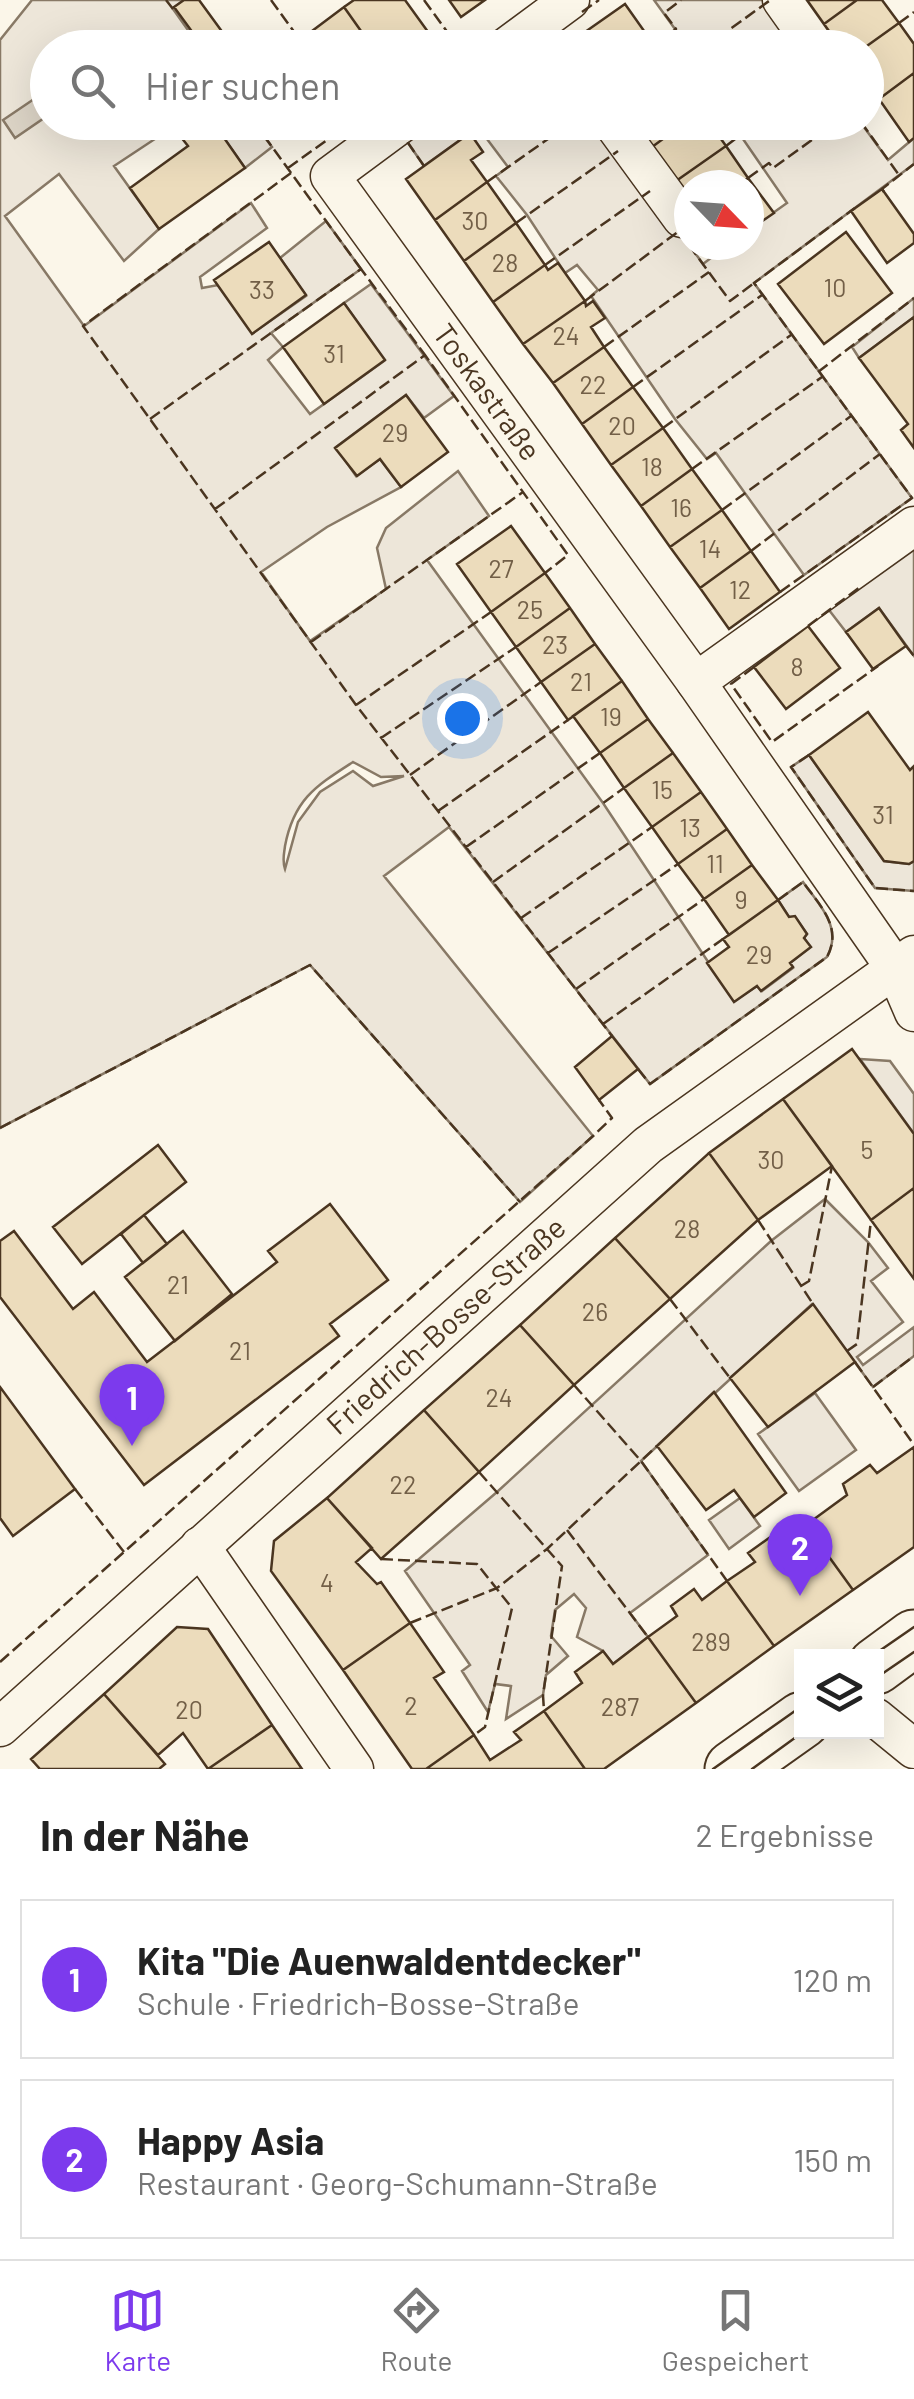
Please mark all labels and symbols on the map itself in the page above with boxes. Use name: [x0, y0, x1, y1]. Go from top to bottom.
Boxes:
north arrow: [674, 170, 764, 260]
house number: 30: [461, 205, 489, 235]
house number: 28: [492, 247, 518, 277]
house number: 10: [824, 272, 846, 302]
house number: 33: [249, 274, 275, 304]
street label: Toskastraße: [427, 316, 550, 467]
house number: 24: [552, 320, 580, 350]
house number: 31: [323, 338, 345, 368]
house number: 22: [580, 369, 606, 399]
house number: 20: [608, 410, 636, 440]
house number: 29: [382, 417, 408, 447]
house number: 18: [641, 451, 663, 481]
house number: 16: [670, 492, 692, 522]
house number: 14: [699, 533, 721, 563]
house number: 27: [488, 553, 514, 583]
house number: 12: [729, 574, 751, 604]
house number: 25: [517, 594, 543, 624]
house number: 23: [542, 629, 568, 659]
house number: 8: [790, 651, 804, 681]
house number: 21: [570, 666, 592, 696]
your location: [437, 693, 488, 744]
house number: 19: [600, 701, 622, 731]
house number: 15: [651, 774, 673, 804]
house number: 31: [872, 799, 894, 829]
house number: 13: [679, 812, 701, 842]
house number: 11: [706, 848, 724, 878]
house number: 9: [734, 884, 748, 914]
house number: 29: [746, 939, 772, 969]
house number: 5: [861, 1134, 873, 1164]
house number: 30: [757, 1144, 785, 1174]
street label: Friedrich-Bosse-Straße: [318, 1208, 572, 1441]
house number: 28: [674, 1213, 700, 1243]
house number: 21: [167, 1269, 189, 1299]
house number: 26: [582, 1296, 608, 1326]
house number: 21: [229, 1335, 251, 1365]
pin: 1: [100, 1364, 164, 1446]
house number: 24: [485, 1382, 513, 1412]
house number: 22: [390, 1469, 416, 1499]
pin: 2: [768, 1514, 832, 1596]
house number: 4: [320, 1567, 334, 1597]
house number: 289: [691, 1626, 731, 1656]
house number: 2: [404, 1690, 418, 1720]
house number: 287: [601, 1691, 639, 1721]
house number: 20: [175, 1694, 203, 1724]

